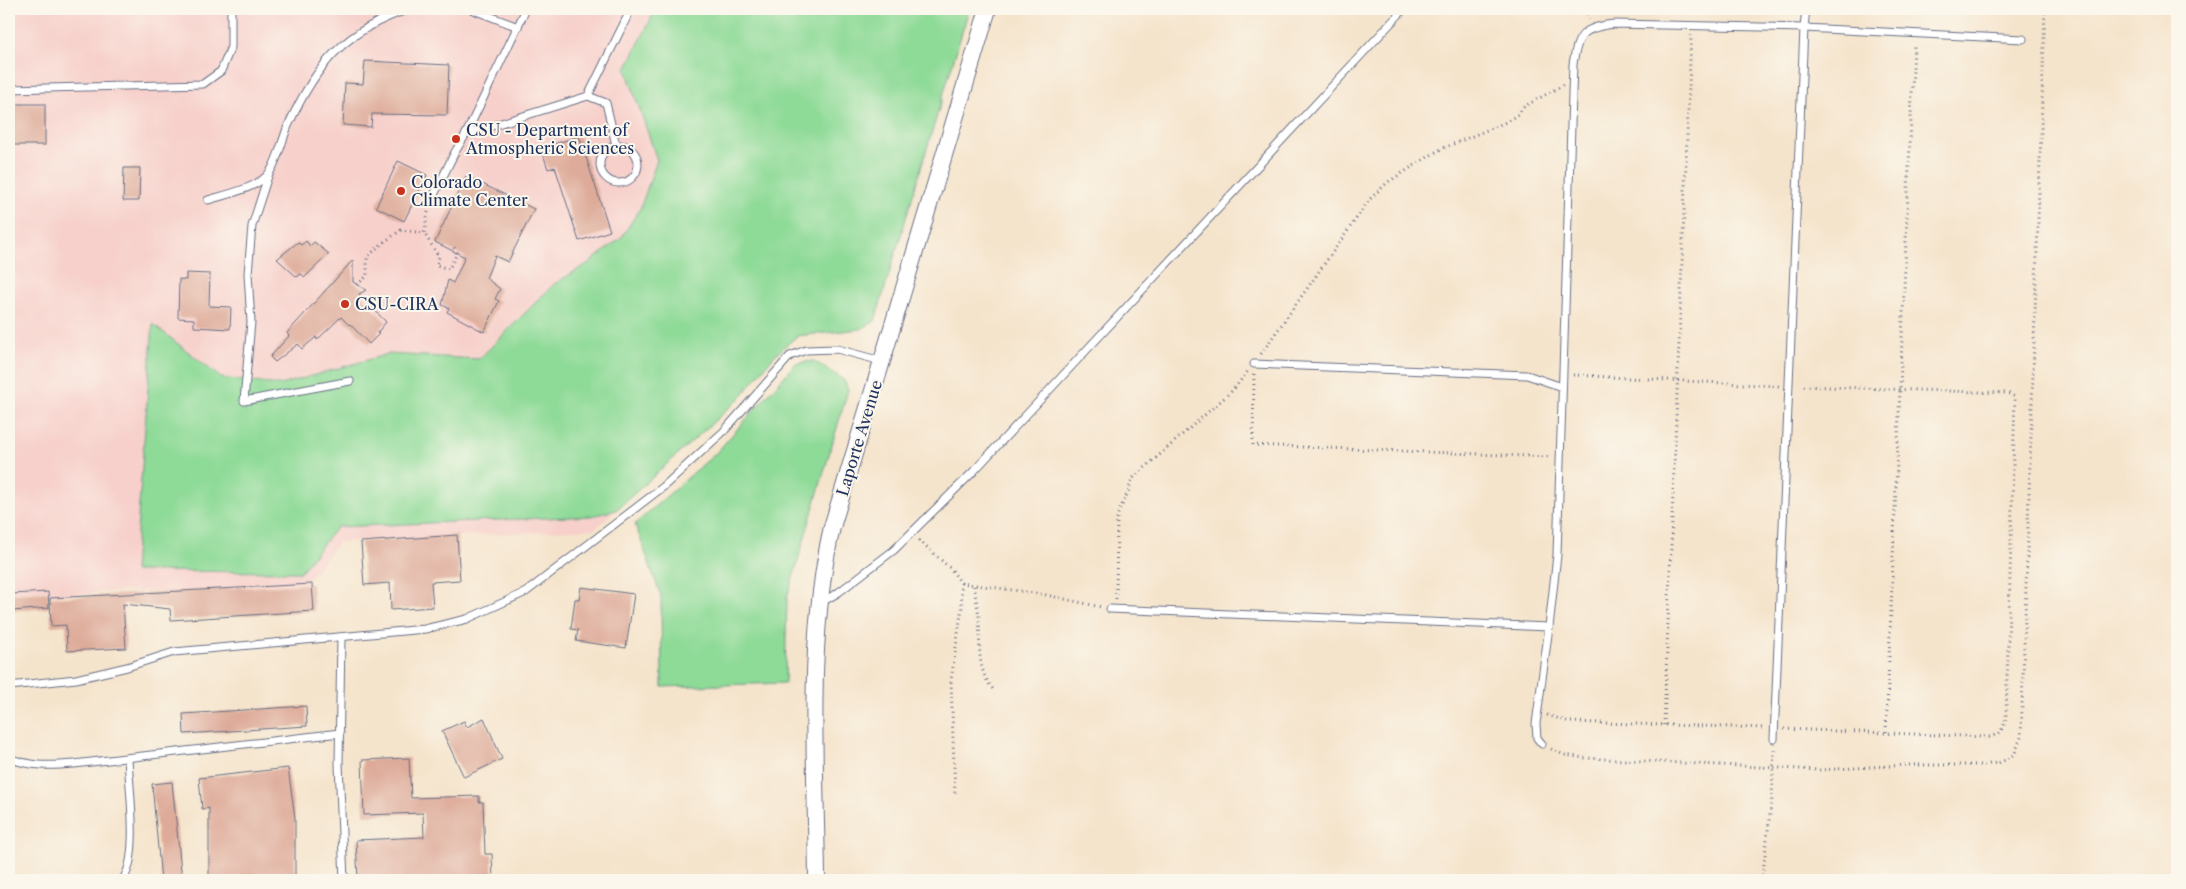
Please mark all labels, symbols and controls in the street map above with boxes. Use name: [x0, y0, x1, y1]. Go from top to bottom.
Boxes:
place label: CSU - Department of Atmospheric Sciences: [465, 120, 634, 158]
marker: CSU - Department of Atmospheric Sciences: [450, 133, 462, 145]
place label: Colorado Climate Center: [411, 172, 528, 210]
marker: Colorado Climate Center: [395, 185, 407, 197]
place label: CSU-CIRA: [355, 294, 440, 314]
marker: CSU-CIRA: [339, 298, 351, 310]
street label: Laporte Avenue: [832, 377, 886, 499]

